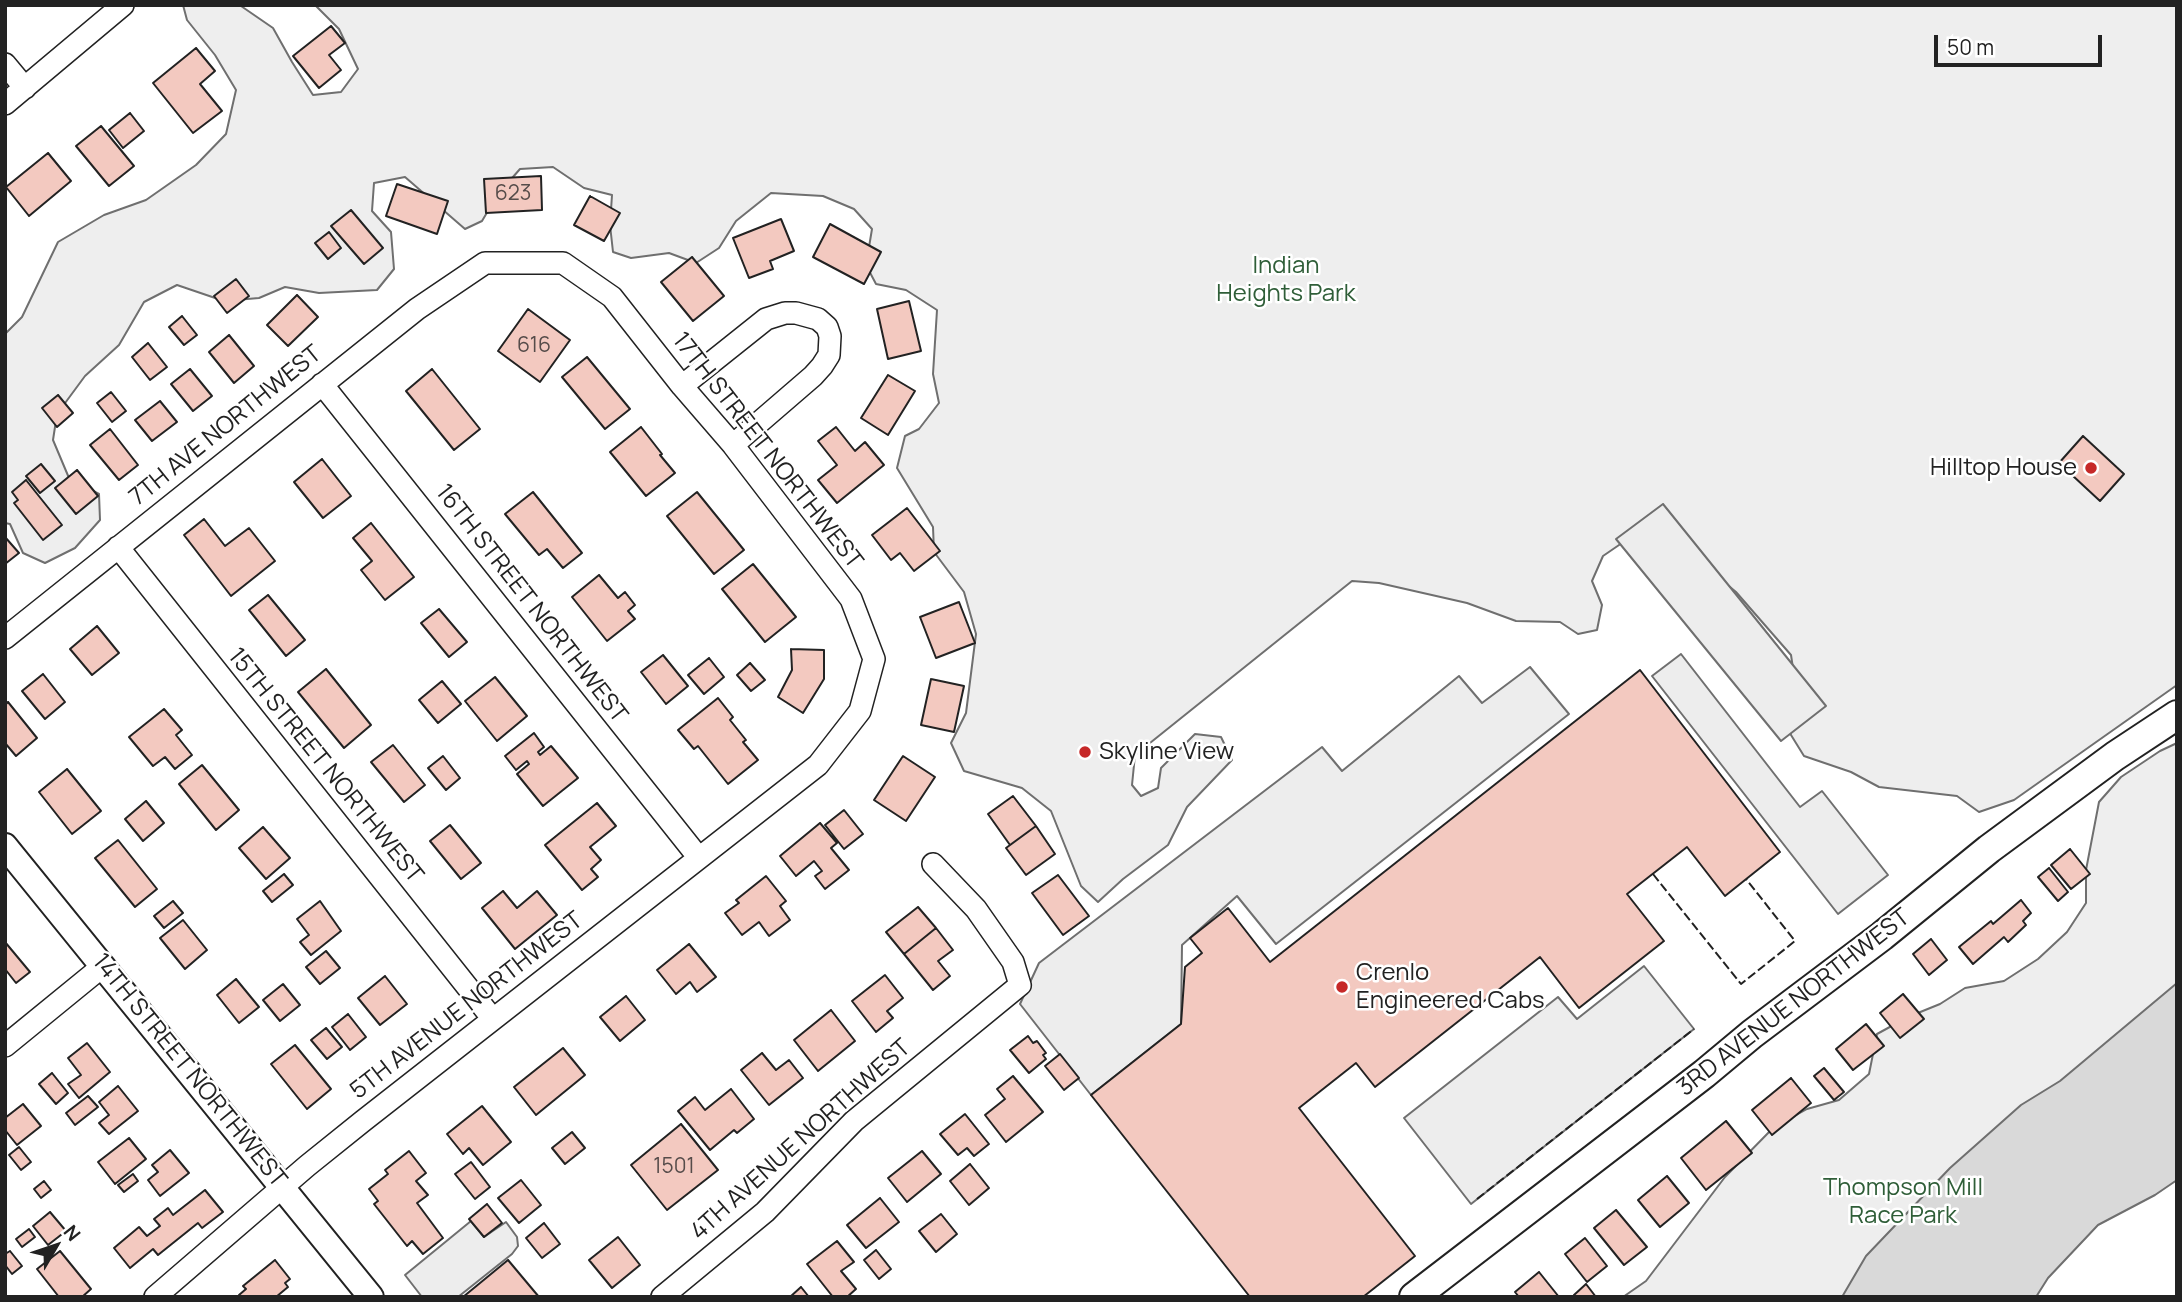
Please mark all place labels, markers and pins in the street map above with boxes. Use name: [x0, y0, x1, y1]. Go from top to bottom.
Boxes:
place label: Hilltop House: [1930, 454, 2077, 482]
marker: Hilltop House: [2083, 460, 2099, 476]
place label: Skyline View: [1099, 738, 1234, 766]
marker: Skyline View: [1077, 744, 1093, 760]
place label: Crenlo Engineered Cabs: [1356, 959, 1545, 1015]
marker: Crenlo Engineered Cabs: [1334, 979, 1350, 995]

